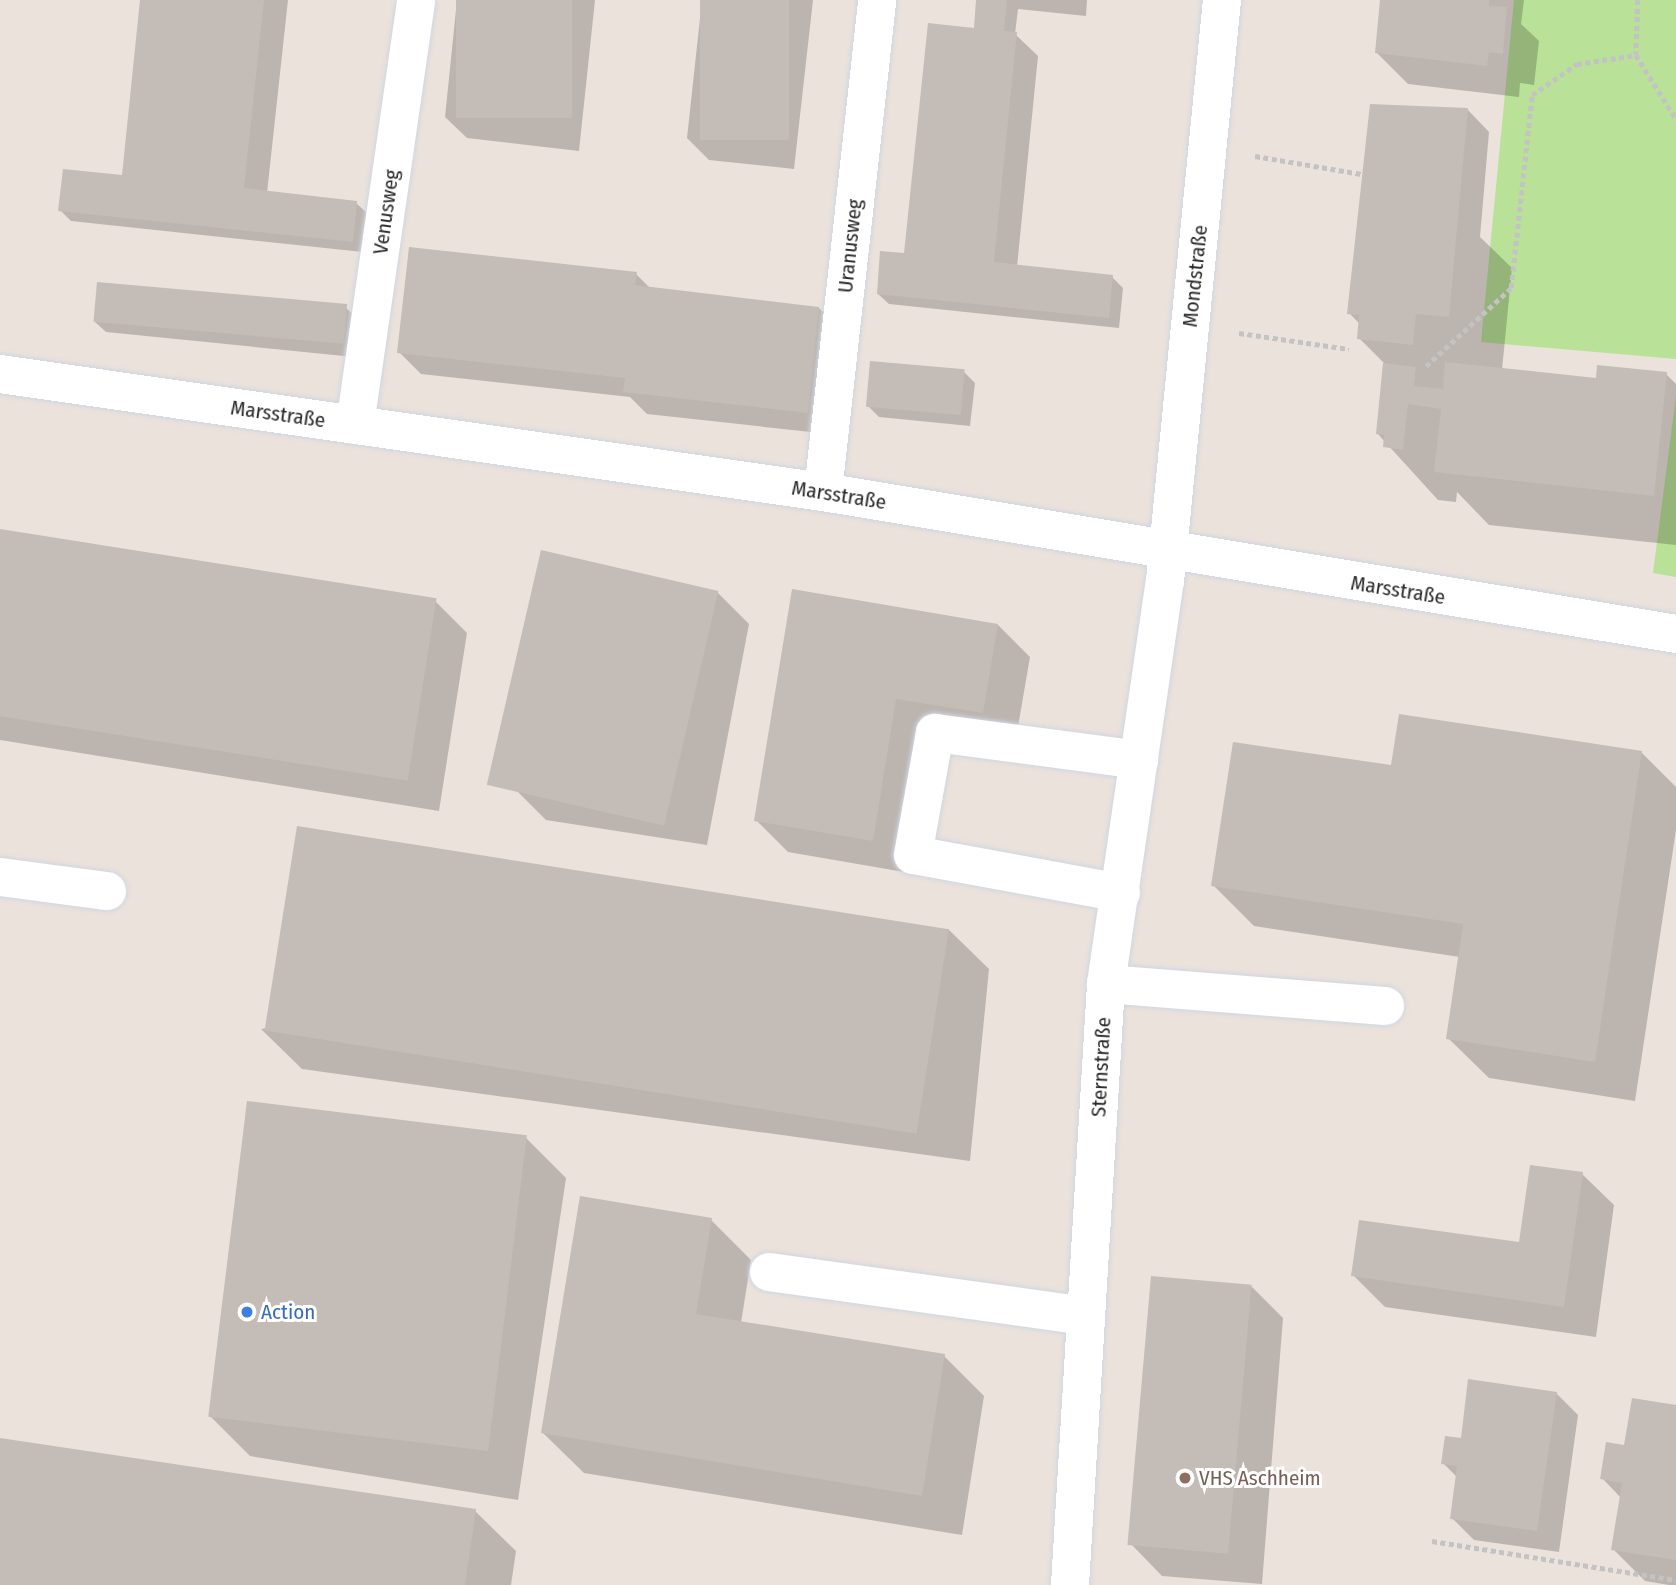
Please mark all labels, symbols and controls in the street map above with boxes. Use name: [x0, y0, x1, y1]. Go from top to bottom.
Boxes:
street label: Venusweg: [368, 168, 404, 256]
street label: Uranusweg: [833, 198, 867, 294]
street label: Mondstraße: [1177, 224, 1213, 328]
street label: Marsstraße: [229, 395, 327, 433]
street label: Marsstraße: [790, 475, 888, 515]
street label: Marsstraße: [1349, 570, 1447, 610]
street label: Sternstraße: [1086, 1016, 1116, 1118]
place label: Action: [261, 1299, 315, 1325]
marker: Action: [239, 1304, 255, 1320]
place label: VHS Aschheim: [1199, 1465, 1321, 1491]
marker: VHS Aschheim: [1177, 1470, 1193, 1486]

